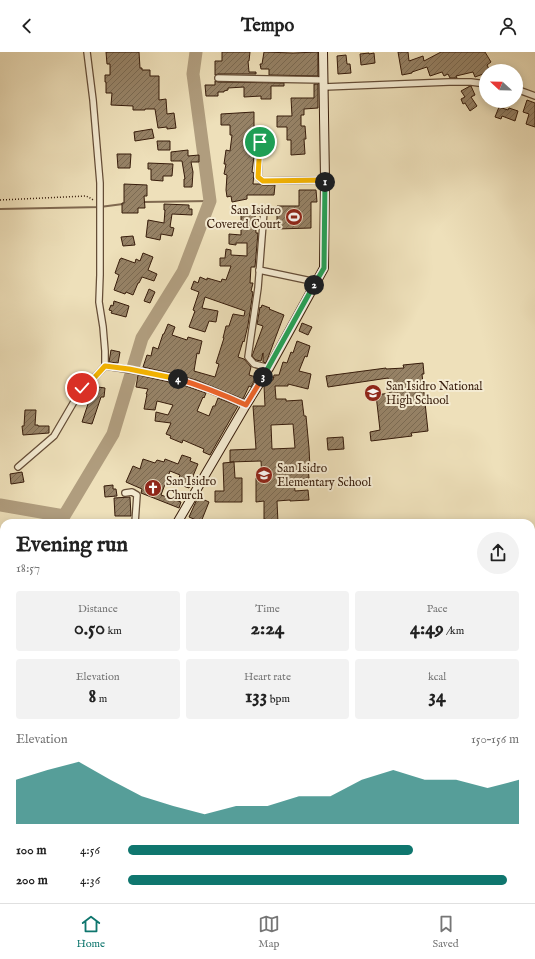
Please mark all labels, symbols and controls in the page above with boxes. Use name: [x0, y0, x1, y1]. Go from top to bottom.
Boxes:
icon: back: [16, 15, 38, 37]
text: Tempo: [241, 15, 294, 38]
icon: person: [497, 15, 519, 37]
north arrow: [479, 64, 523, 108]
map controls: [479, 64, 523, 108]
pin: [243, 125, 277, 159]
icon: arrive: [249, 131, 271, 153]
pin: 1: [315, 172, 335, 192]
text: 1: [323, 175, 327, 189]
place label: San Isidro Covered Court: [207, 203, 282, 232]
sports icon: San Isidro Covered Court: [284, 207, 304, 227]
pin: 2: [304, 275, 324, 295]
text: 2: [311, 278, 317, 292]
pin: 3: [253, 367, 273, 387]
pin: 4: [168, 369, 188, 389]
text: 3: [261, 370, 265, 384]
pin: [65, 371, 99, 405]
text: 4: [175, 372, 181, 386]
icon: check: [71, 377, 93, 399]
place label: San Isidro National High School: [386, 379, 483, 408]
school or university icon: San Isidro National High School: [363, 383, 383, 403]
place label: San Isidro Elementary School: [277, 461, 372, 490]
school or university icon: San Isidro Elementary School: [254, 465, 274, 485]
place label: San Isidro Church: [166, 474, 217, 503]
church icon: San Isidro Church: [143, 478, 163, 498]
text: Evening run: [16, 531, 128, 559]
button: share: [477, 532, 519, 574]
text: 18:57: [16, 560, 40, 577]
text: Distance: [78, 602, 118, 616]
text: Time: [255, 602, 280, 616]
text: Pace: [427, 602, 448, 616]
text: 0.50: [74, 616, 105, 641]
text: 2:24: [251, 616, 284, 641]
text: 4:49: [410, 616, 444, 641]
text: km: [105, 624, 122, 638]
text: /km: [444, 624, 464, 638]
text: Elevation: [76, 670, 120, 684]
text: Heart rate: [244, 670, 291, 684]
text: kcal: [428, 670, 446, 684]
text: 8: [88, 684, 96, 709]
text: 133: [245, 684, 267, 709]
text: 34: [429, 684, 446, 709]
text: m: [96, 692, 107, 706]
text: bpm: [267, 692, 290, 706]
text: Elevation: [16, 731, 68, 748]
text: 150–156 m: [471, 731, 519, 748]
text: 100 m: [16, 842, 46, 859]
text: 4:56: [80, 842, 100, 859]
text: 200 m: [16, 872, 48, 889]
text: 4:36: [80, 872, 100, 889]
tab: Home: [76, 913, 105, 951]
tab: Map: [258, 913, 280, 951]
tab: Saved: [433, 913, 459, 951]

